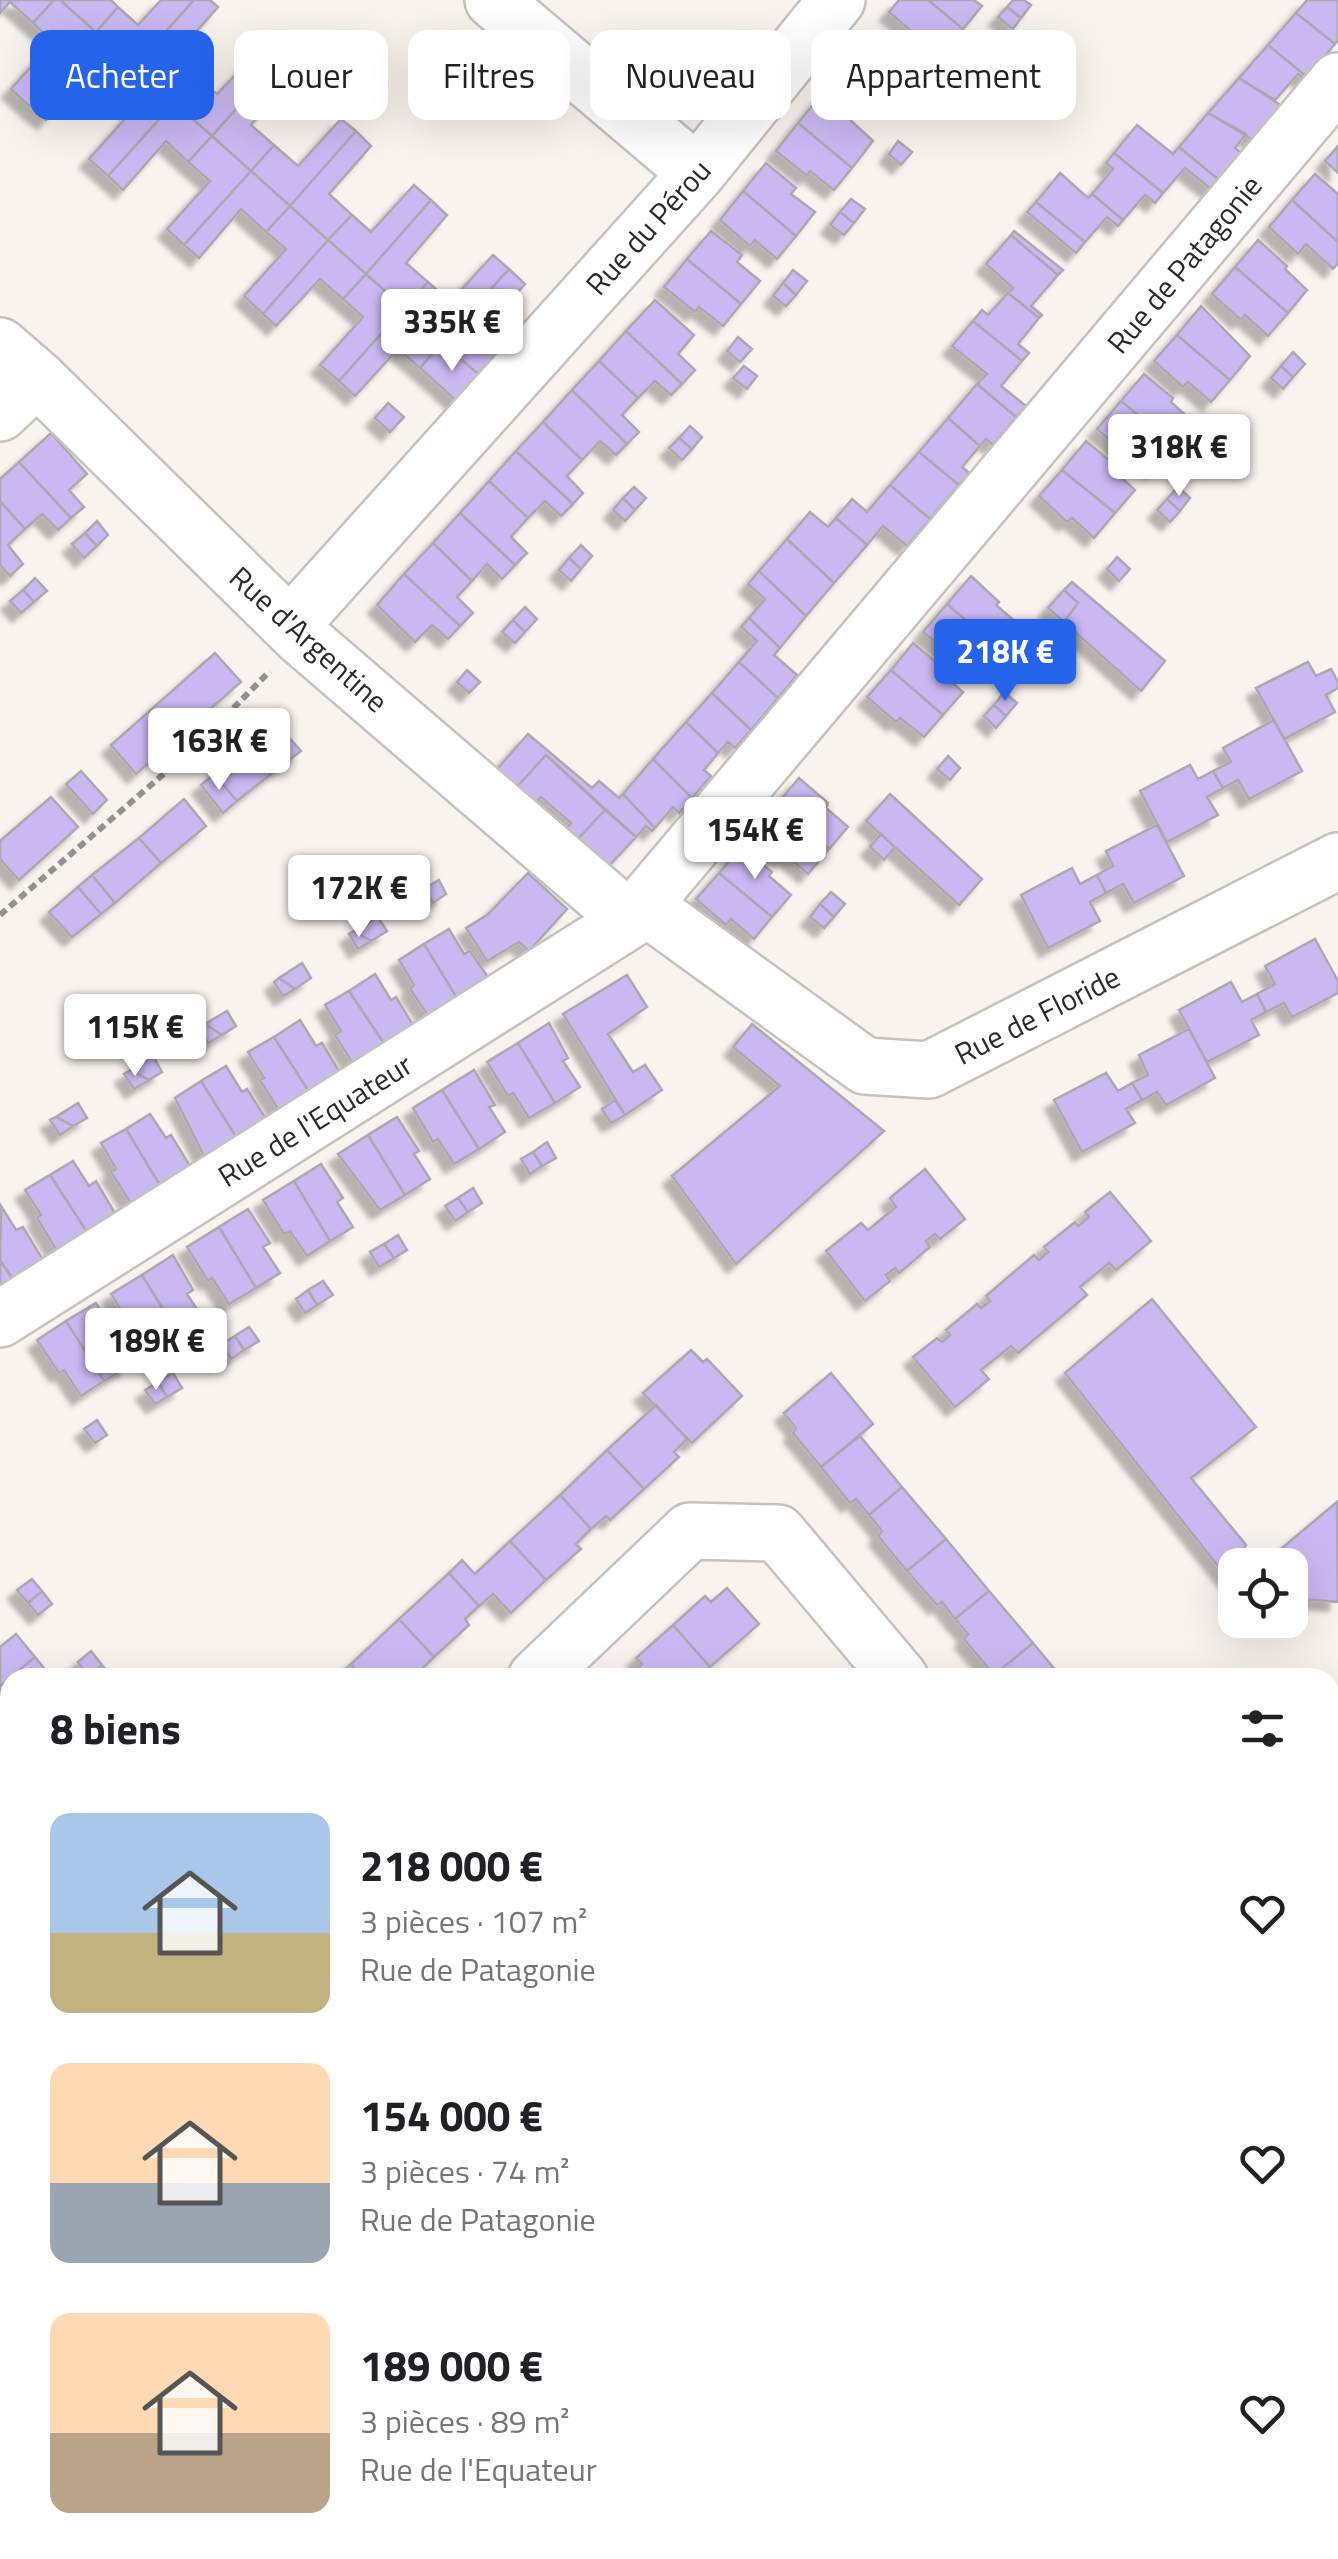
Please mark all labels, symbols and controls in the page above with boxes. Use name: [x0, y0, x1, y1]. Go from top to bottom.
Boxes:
chip: Acheter: [30, 30, 214, 120]
chip: Louer: [234, 30, 388, 120]
chip: Filtres: [408, 30, 570, 120]
chip: Nouveau: [590, 30, 791, 120]
chip: Appartement: [811, 30, 1076, 120]
street label: Rue du Pérou: [574, 149, 722, 305]
street label: Rue de Patagonie: [1095, 165, 1273, 363]
pin: 335K €: [371, 289, 533, 374]
text: 335K €: [403, 297, 501, 345]
pin: 318K €: [1098, 414, 1260, 499]
text: 318K €: [1130, 422, 1228, 470]
street label: Rue d'Argentine: [219, 555, 399, 723]
pin: 218K €: [924, 619, 1086, 704]
text: 218K €: [956, 627, 1054, 675]
pin: 163K €: [138, 708, 300, 793]
text: 163K €: [170, 716, 268, 764]
pin: 154K €: [674, 797, 836, 882]
text: 154K €: [706, 805, 804, 853]
pin: 172K €: [278, 855, 440, 940]
text: 172K €: [310, 863, 408, 911]
street label: Rue de Floride: [946, 954, 1128, 1076]
pin: 115K €: [54, 994, 216, 1079]
text: 115K €: [86, 1002, 184, 1050]
street label: Rue de l'Equateur: [209, 1042, 421, 1198]
pin: 189K €: [75, 1308, 237, 1393]
text: 189K €: [107, 1316, 205, 1364]
map controls: [1218, 1548, 1308, 1638]
button: locate: [1218, 1548, 1308, 1638]
text: 8 biens: [50, 1696, 181, 1760]
icon: filters: [1235, 1701, 1290, 1756]
text: 218 000 €: [360, 1833, 543, 1897]
icon: home: [130, 1853, 250, 1973]
icon: heart: [1235, 1886, 1290, 1941]
text: 3 pièces · 107 m²: [360, 1897, 587, 1945]
text: Rue de Patagonie: [360, 1945, 596, 1993]
text: 154 000 €: [360, 2083, 543, 2147]
icon: home: [130, 2103, 250, 2223]
icon: heart: [1235, 2136, 1290, 2191]
text: 3 pièces · 74 m²: [360, 2147, 569, 2195]
text: Rue de Patagonie: [360, 2195, 596, 2243]
text: 189 000 €: [360, 2333, 543, 2397]
icon: home: [130, 2353, 250, 2473]
icon: heart: [1235, 2386, 1290, 2441]
text: 3 pièces · 89 m²: [360, 2397, 569, 2445]
text: Rue de l'Equateur: [360, 2445, 597, 2493]

